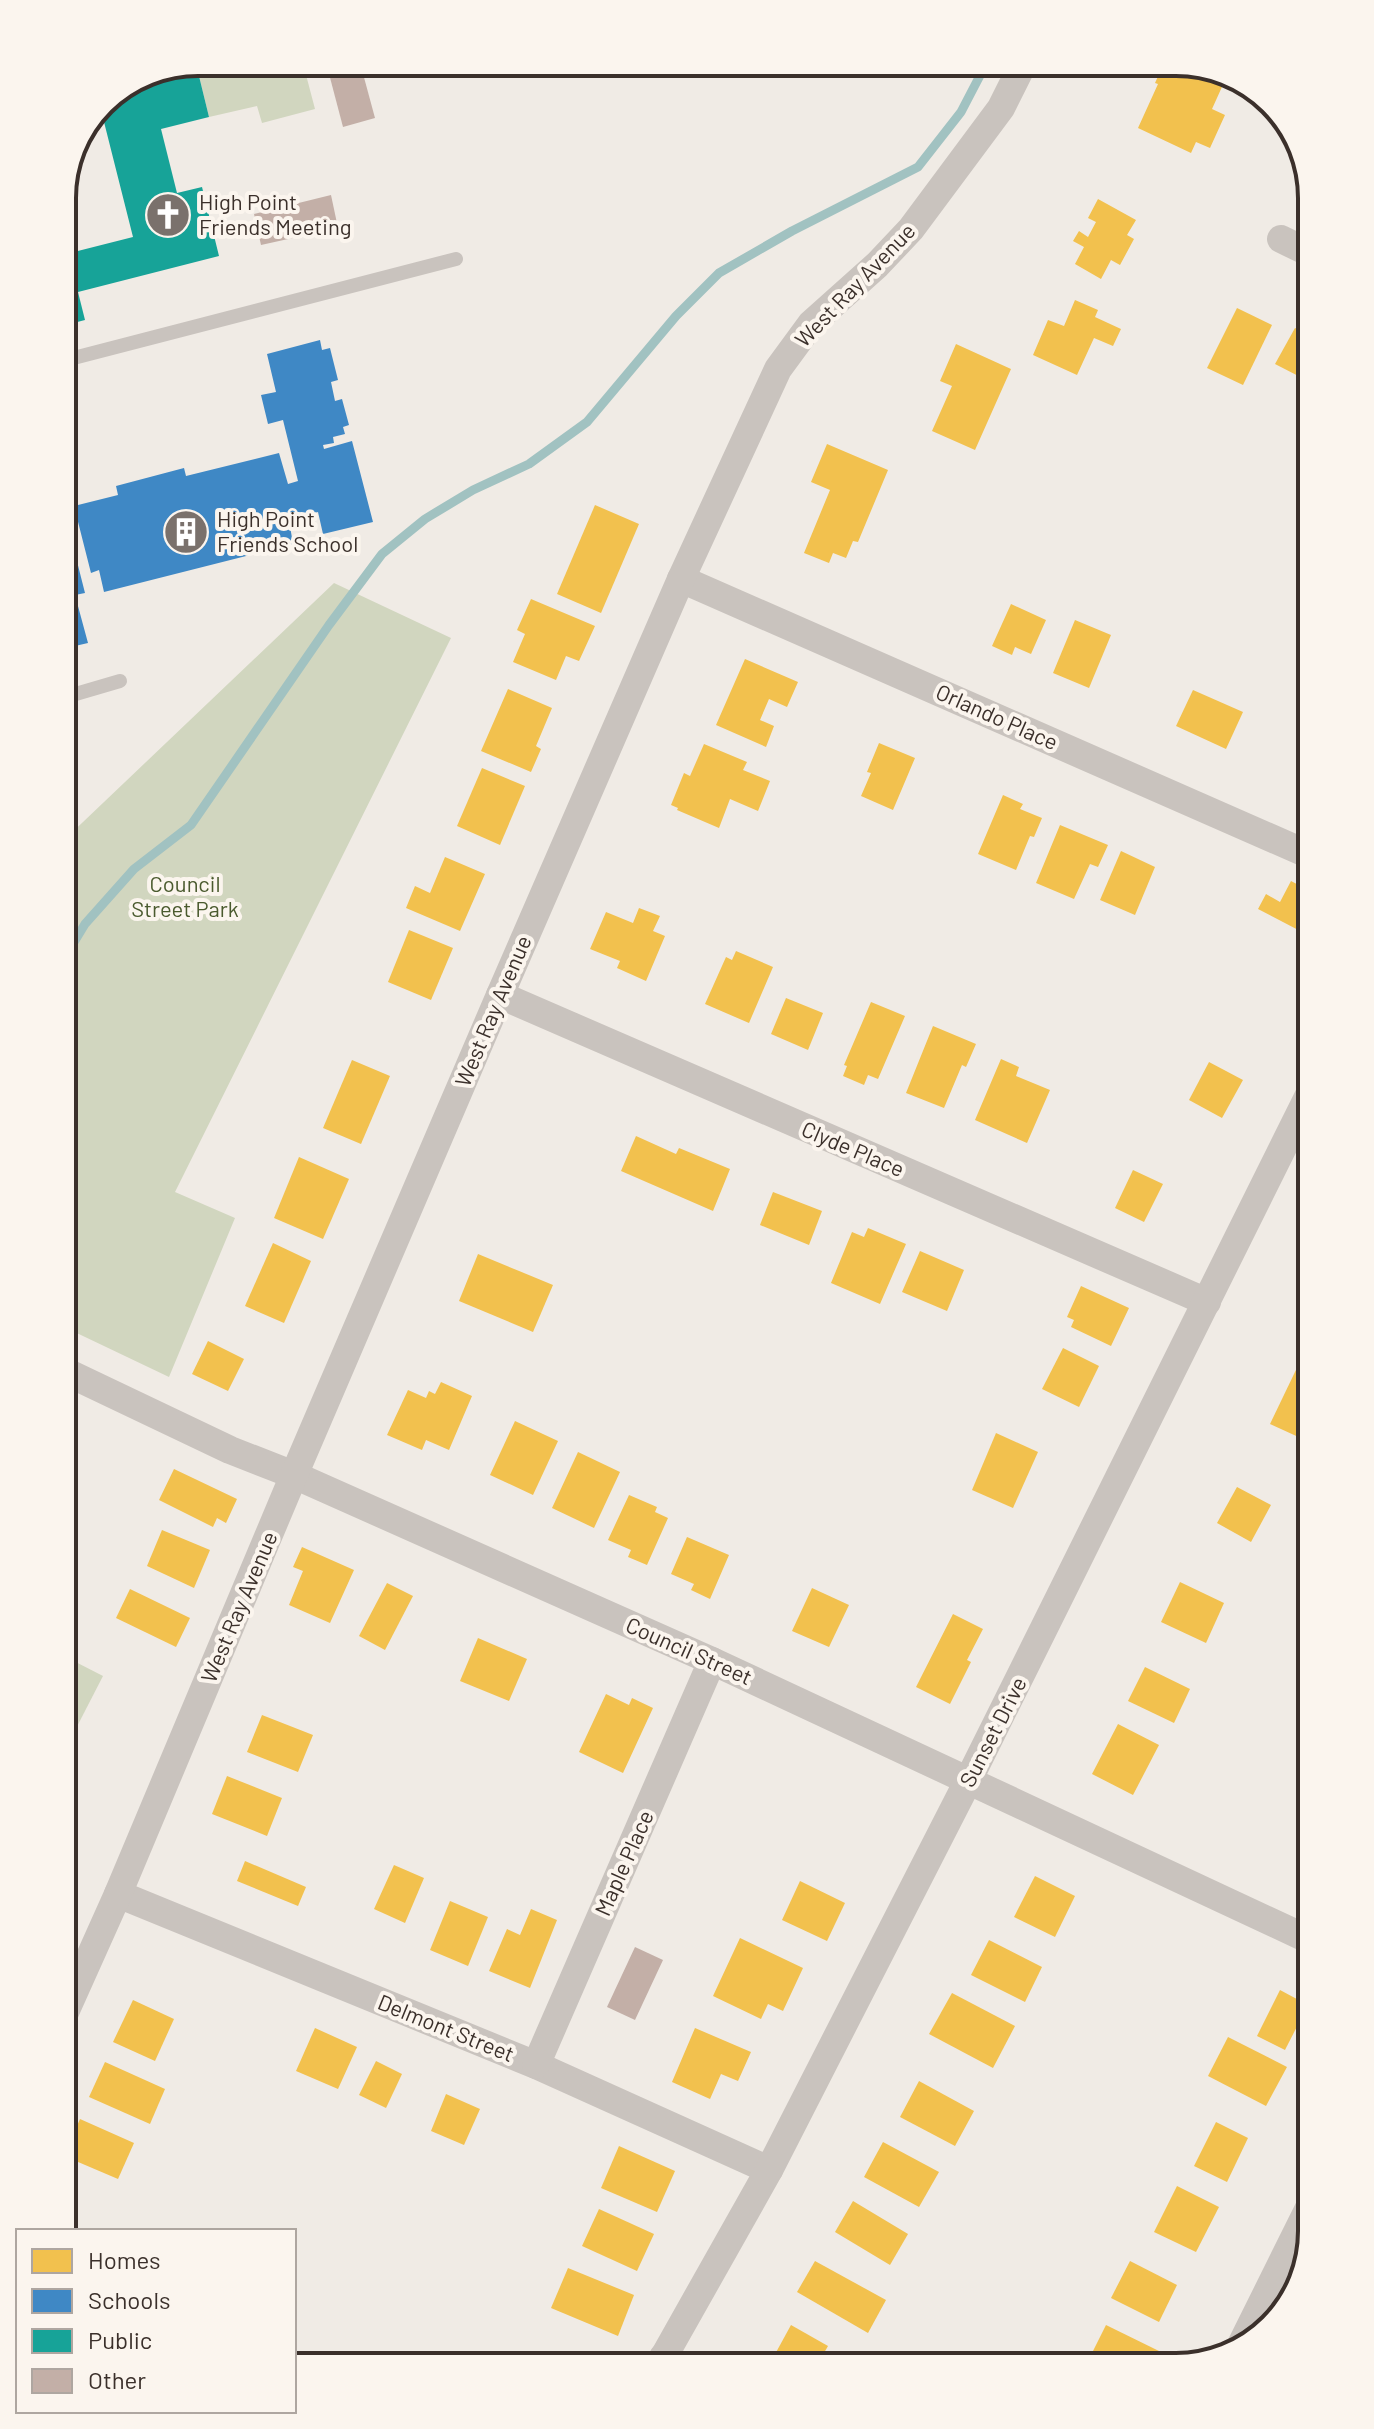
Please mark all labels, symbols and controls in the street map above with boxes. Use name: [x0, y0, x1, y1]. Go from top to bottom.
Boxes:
place label: High Point Friends Meeting: [199, 188, 352, 239]
church icon: High Point Friends Meeting: [144, 191, 192, 239]
street label: West Ray Avenue: [789, 217, 920, 352]
place label: High Point Friends School: [217, 505, 358, 556]
building icon: High Point Friends School: [162, 508, 210, 556]
street label: Orlando Place: [932, 678, 1062, 755]
park label: Council Street Park: [131, 870, 239, 921]
street label: West Ray Avenue: [449, 931, 536, 1090]
street label: Clyde Place: [798, 1115, 909, 1181]
street label: West Ray Avenue: [195, 1527, 282, 1686]
street label: Council Street: [622, 1611, 757, 1689]
street label: Sunset Drive: [953, 1672, 1031, 1791]
street label: Maple Place: [588, 1806, 658, 1919]
street label: Delmont Street: [374, 1988, 518, 2066]
legend: [16, 2229, 296, 2413]
text: Homes: [88, 2245, 161, 2274]
text: Schools: [88, 2285, 171, 2314]
text: Public: [88, 2325, 152, 2354]
text: Other: [88, 2365, 146, 2394]

